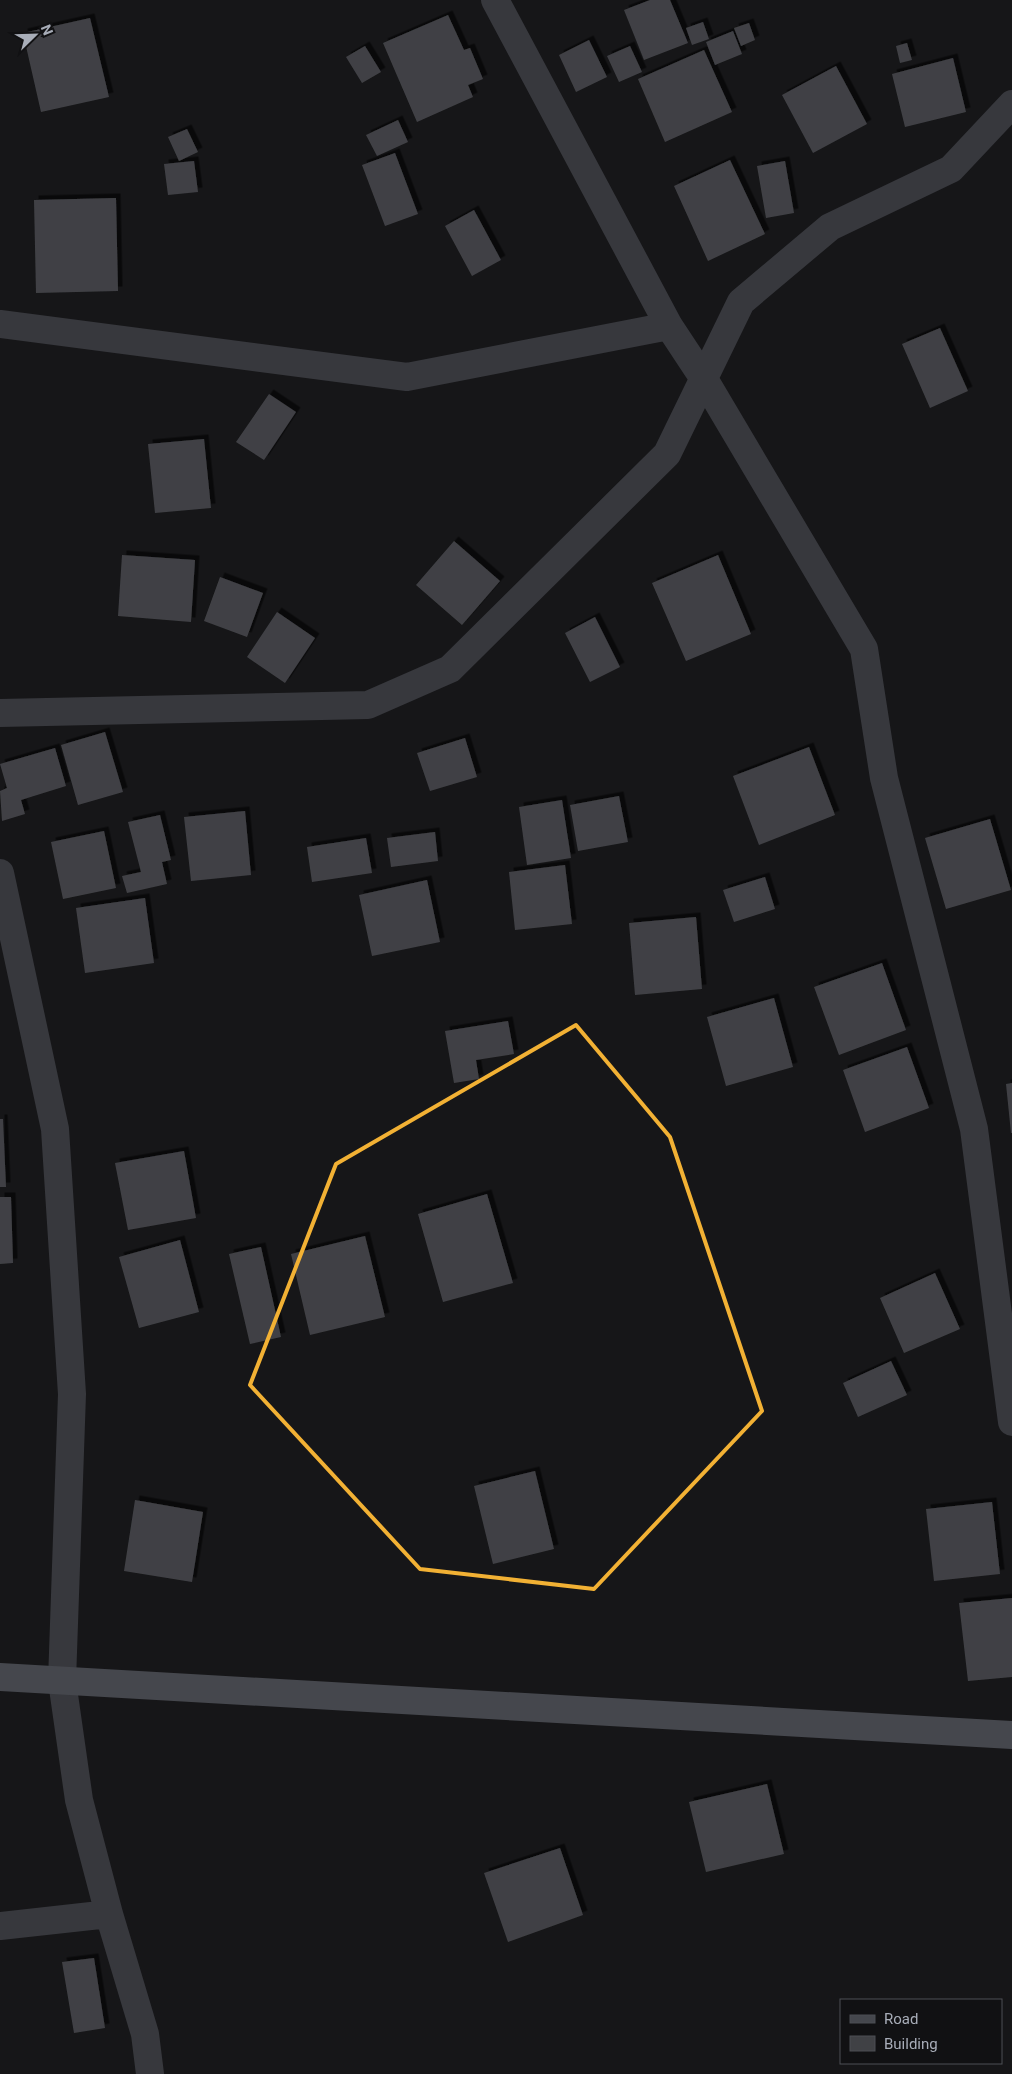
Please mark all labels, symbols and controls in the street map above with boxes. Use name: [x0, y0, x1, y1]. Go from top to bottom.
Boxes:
north arrow: [10, 10, 60, 60]
text: N: [38, 22, 56, 38]
legend: [840, 1999, 1002, 2064]
text: Road: [884, 2010, 918, 2028]
text: Building: [884, 2035, 938, 2053]

